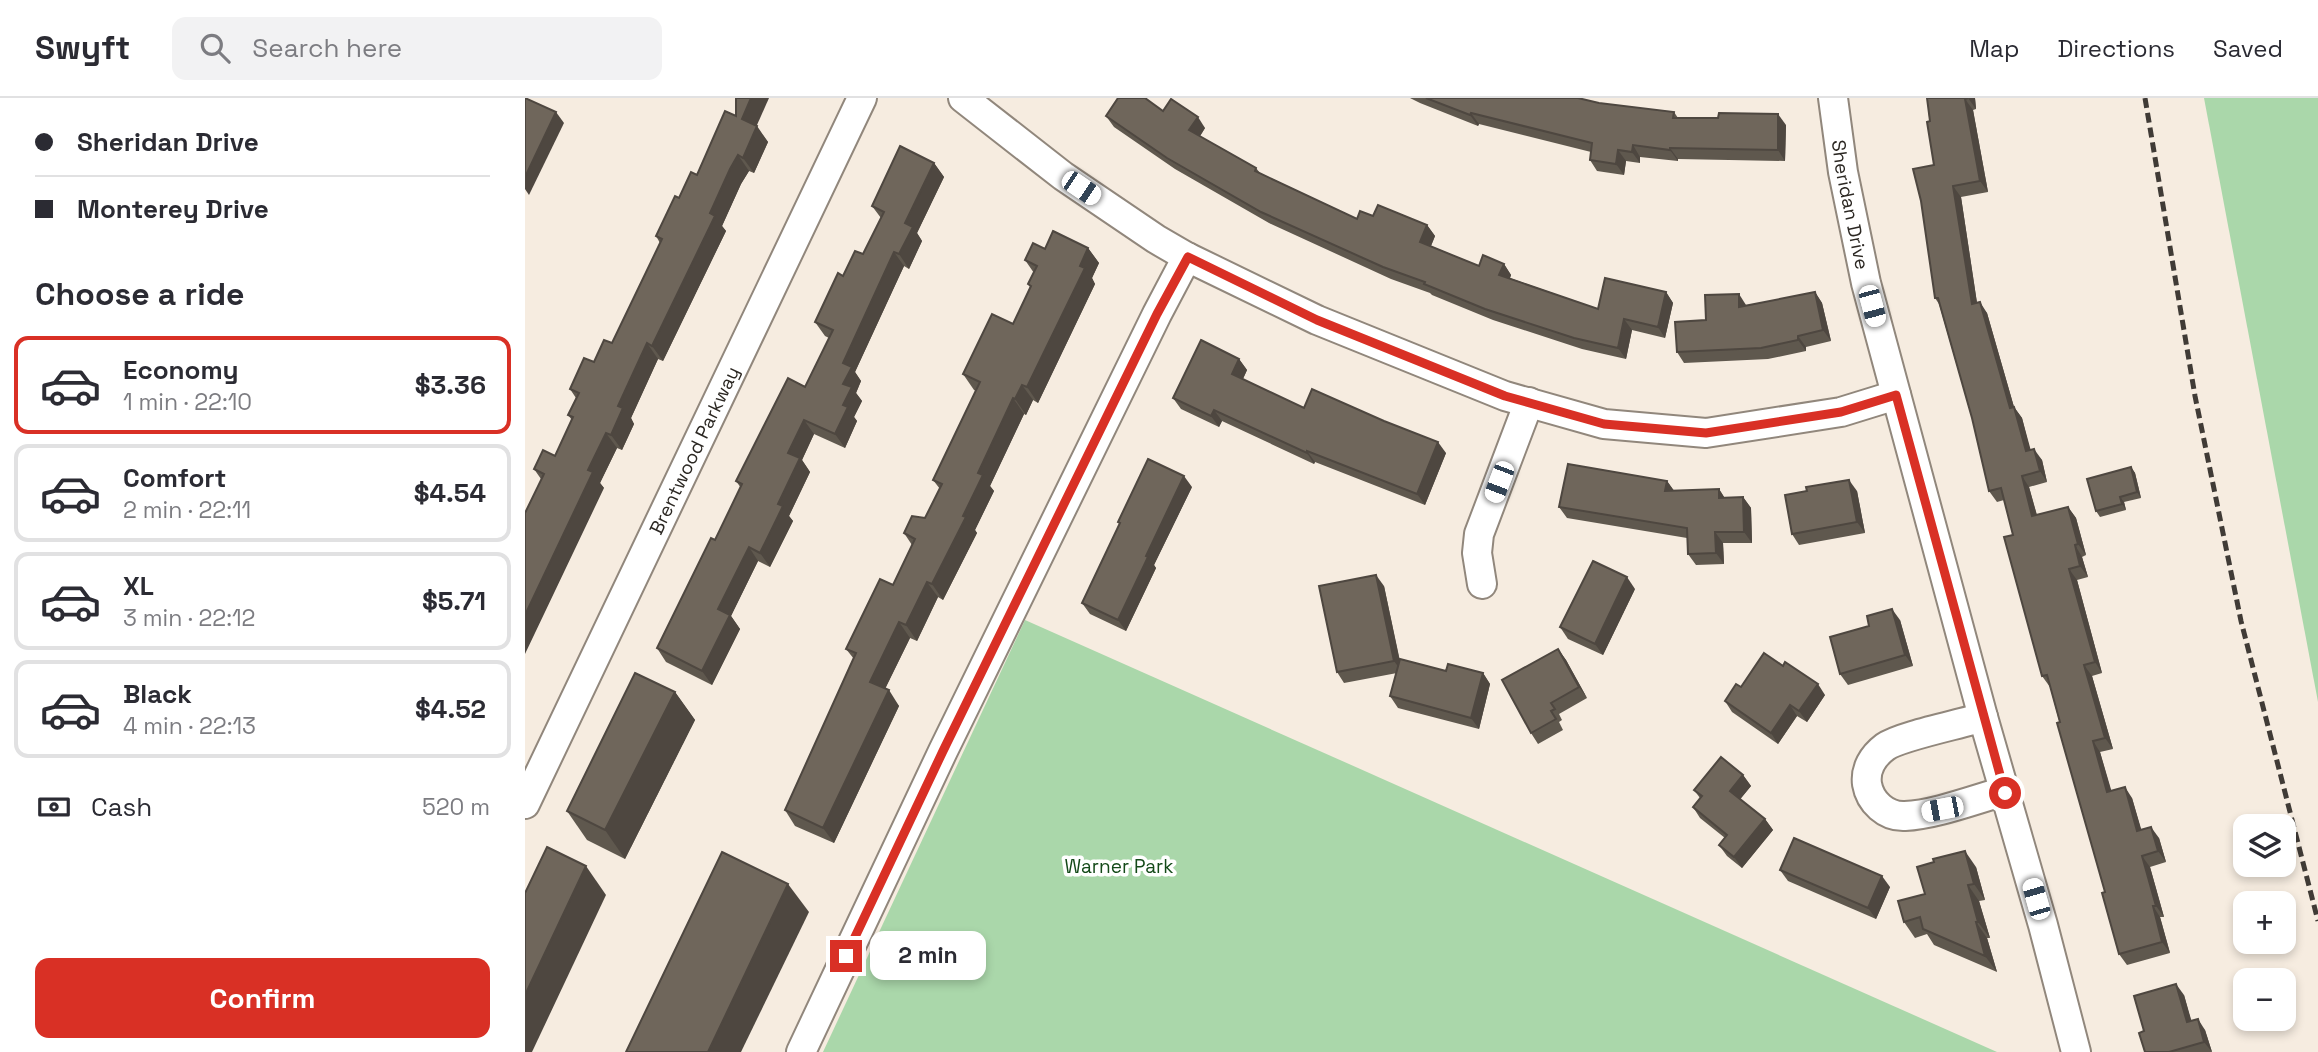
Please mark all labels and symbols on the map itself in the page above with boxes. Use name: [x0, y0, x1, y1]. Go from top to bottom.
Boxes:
street label: Sheridan Drive: [1826, 138, 1875, 272]
car: [1058, 168, 1105, 208]
car: [1857, 283, 1888, 329]
street label: Brentwood Parkway: [643, 362, 745, 538]
car: [1482, 459, 1517, 505]
route start: [1989, 777, 2021, 809]
car: [1920, 795, 1965, 823]
park label: Warner Park: [1065, 854, 1173, 879]
car: [2021, 876, 2052, 922]
callout: 2 min: [871, 932, 986, 980]
route end: [830, 940, 862, 972]

